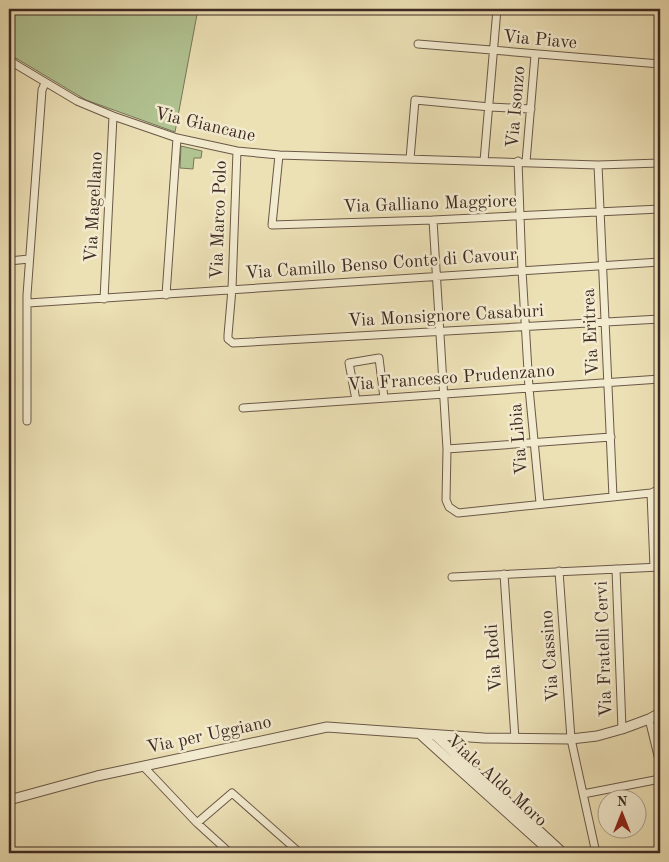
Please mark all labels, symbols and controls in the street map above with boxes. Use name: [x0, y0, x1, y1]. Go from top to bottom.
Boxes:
street label: Via Piave: [502, 28, 578, 52]
street label: Via Isonzo: [503, 65, 529, 149]
street label: Via Giancane: [153, 105, 257, 145]
street label: Via Magellano: [82, 151, 106, 263]
street label: Via Marco Polo: [208, 160, 230, 280]
street label: Via Galliano Maggiore: [343, 192, 517, 216]
street label: Via Camillo Benso Conte di Cavour: [244, 245, 518, 282]
street label: Via Eritrea: [580, 288, 602, 376]
street label: Via Monsignore Casaburi: [348, 302, 545, 330]
street label: Via Francesco Prudenzano: [347, 362, 555, 394]
street label: Via Libia: [507, 402, 531, 476]
street label: Via Fratelli Cervi: [593, 580, 615, 718]
street label: Via Cassino: [538, 609, 562, 703]
street label: Via Rodi: [483, 623, 505, 693]
street label: Via per Uggiano: [145, 713, 273, 757]
street label: Viale Aldo Moro: [444, 732, 550, 830]
north arrow: [596, 790, 646, 840]
text: N: [617, 795, 628, 809]

